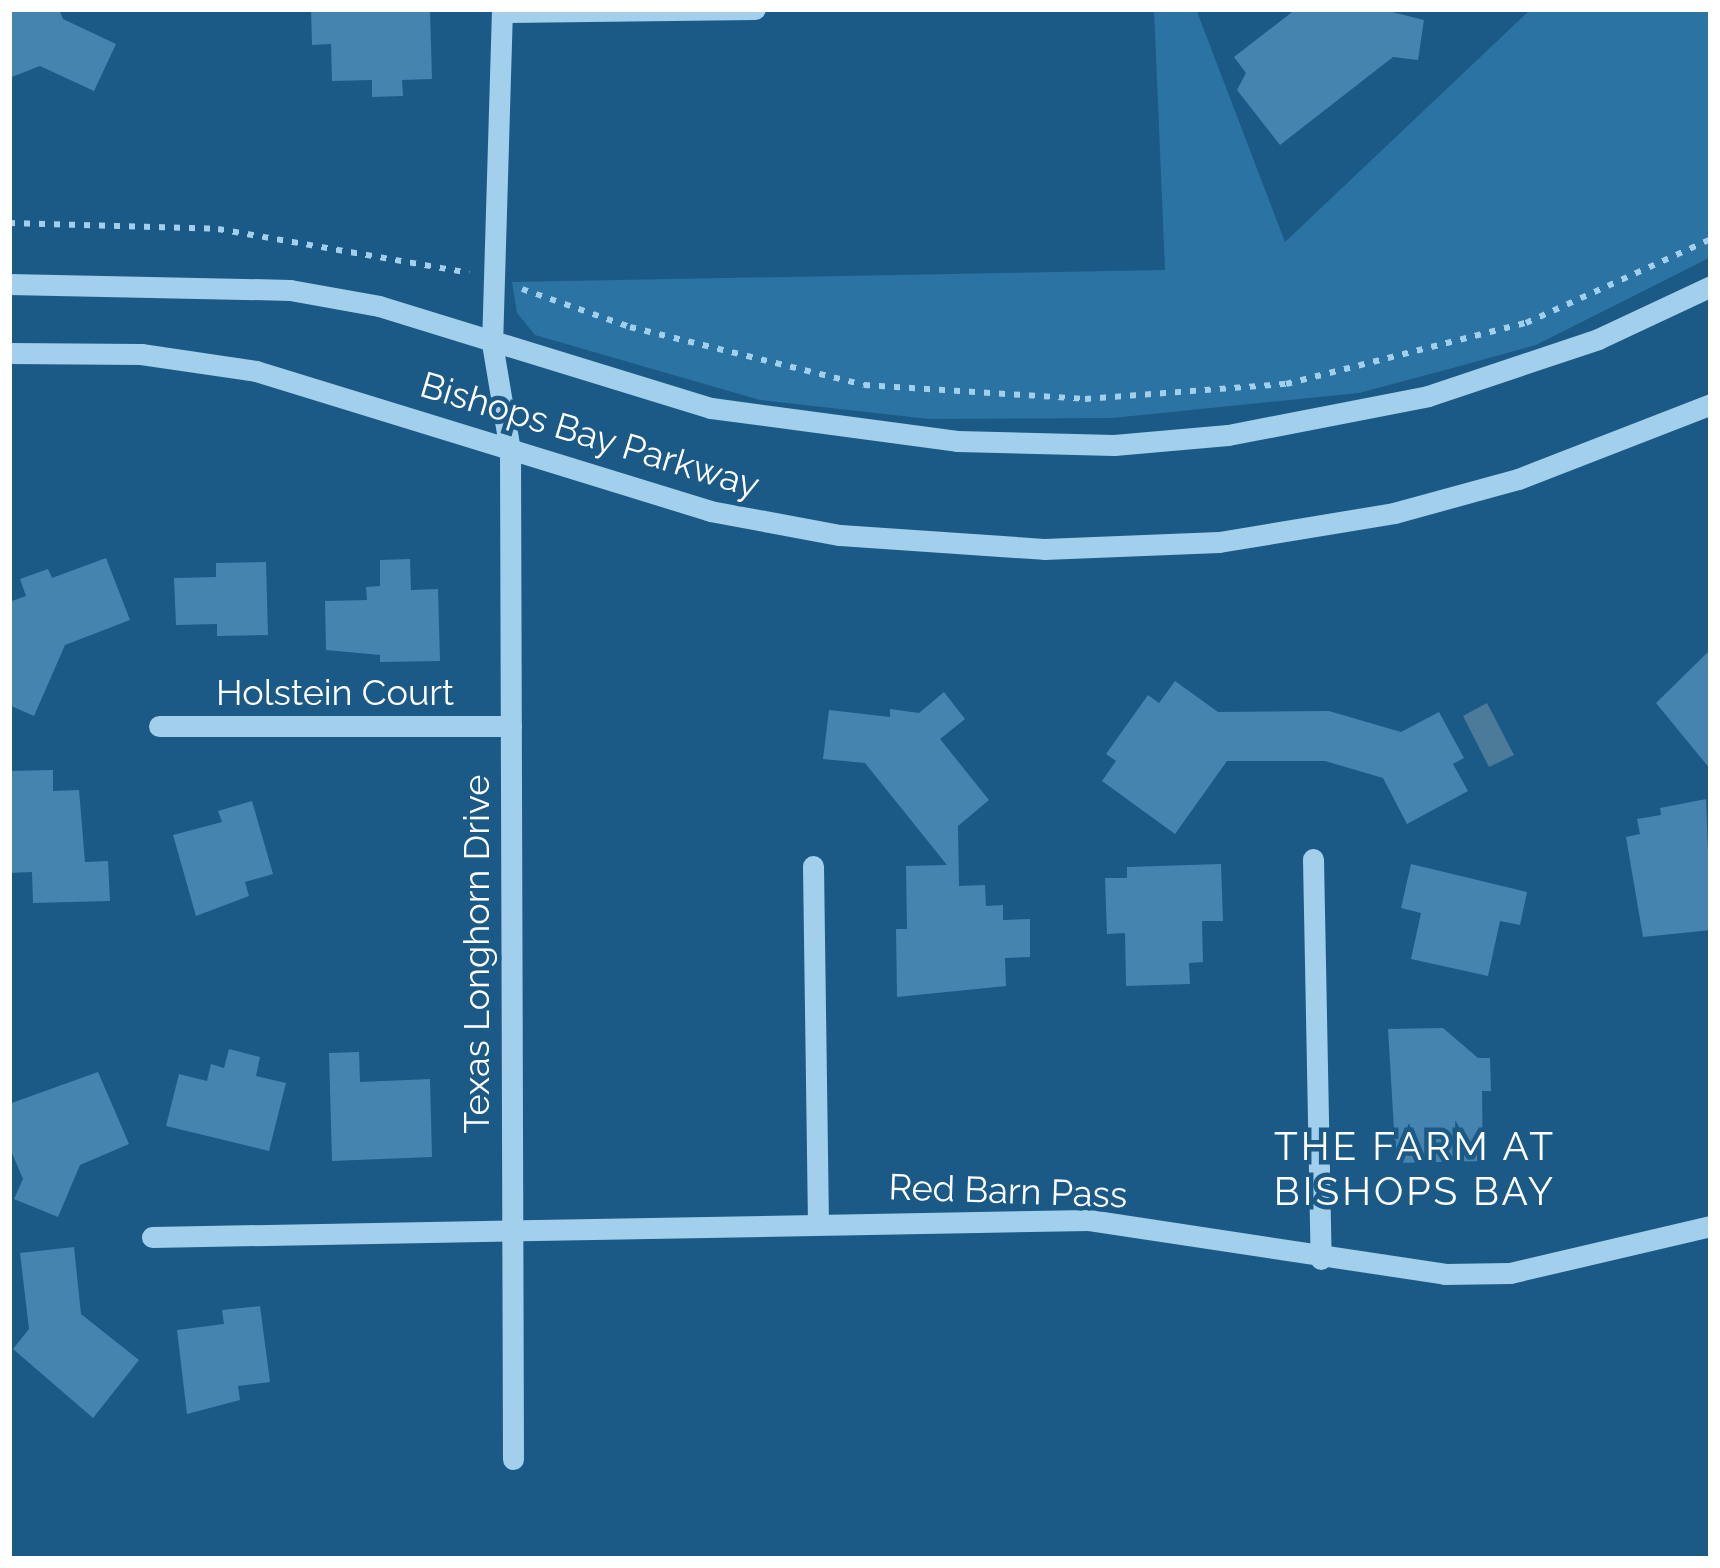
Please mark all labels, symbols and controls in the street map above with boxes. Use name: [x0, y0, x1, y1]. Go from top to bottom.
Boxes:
street label: Bishops Bay Parkway: [415, 363, 765, 507]
street label: Holstein Court: [216, 671, 454, 715]
street label: Texas Longhorn Drive: [455, 775, 499, 1133]
district label: THE FARM AT BISHOPS BAY: [1273, 1124, 1557, 1215]
street label: Red Barn Pass: [888, 1165, 1128, 1217]

